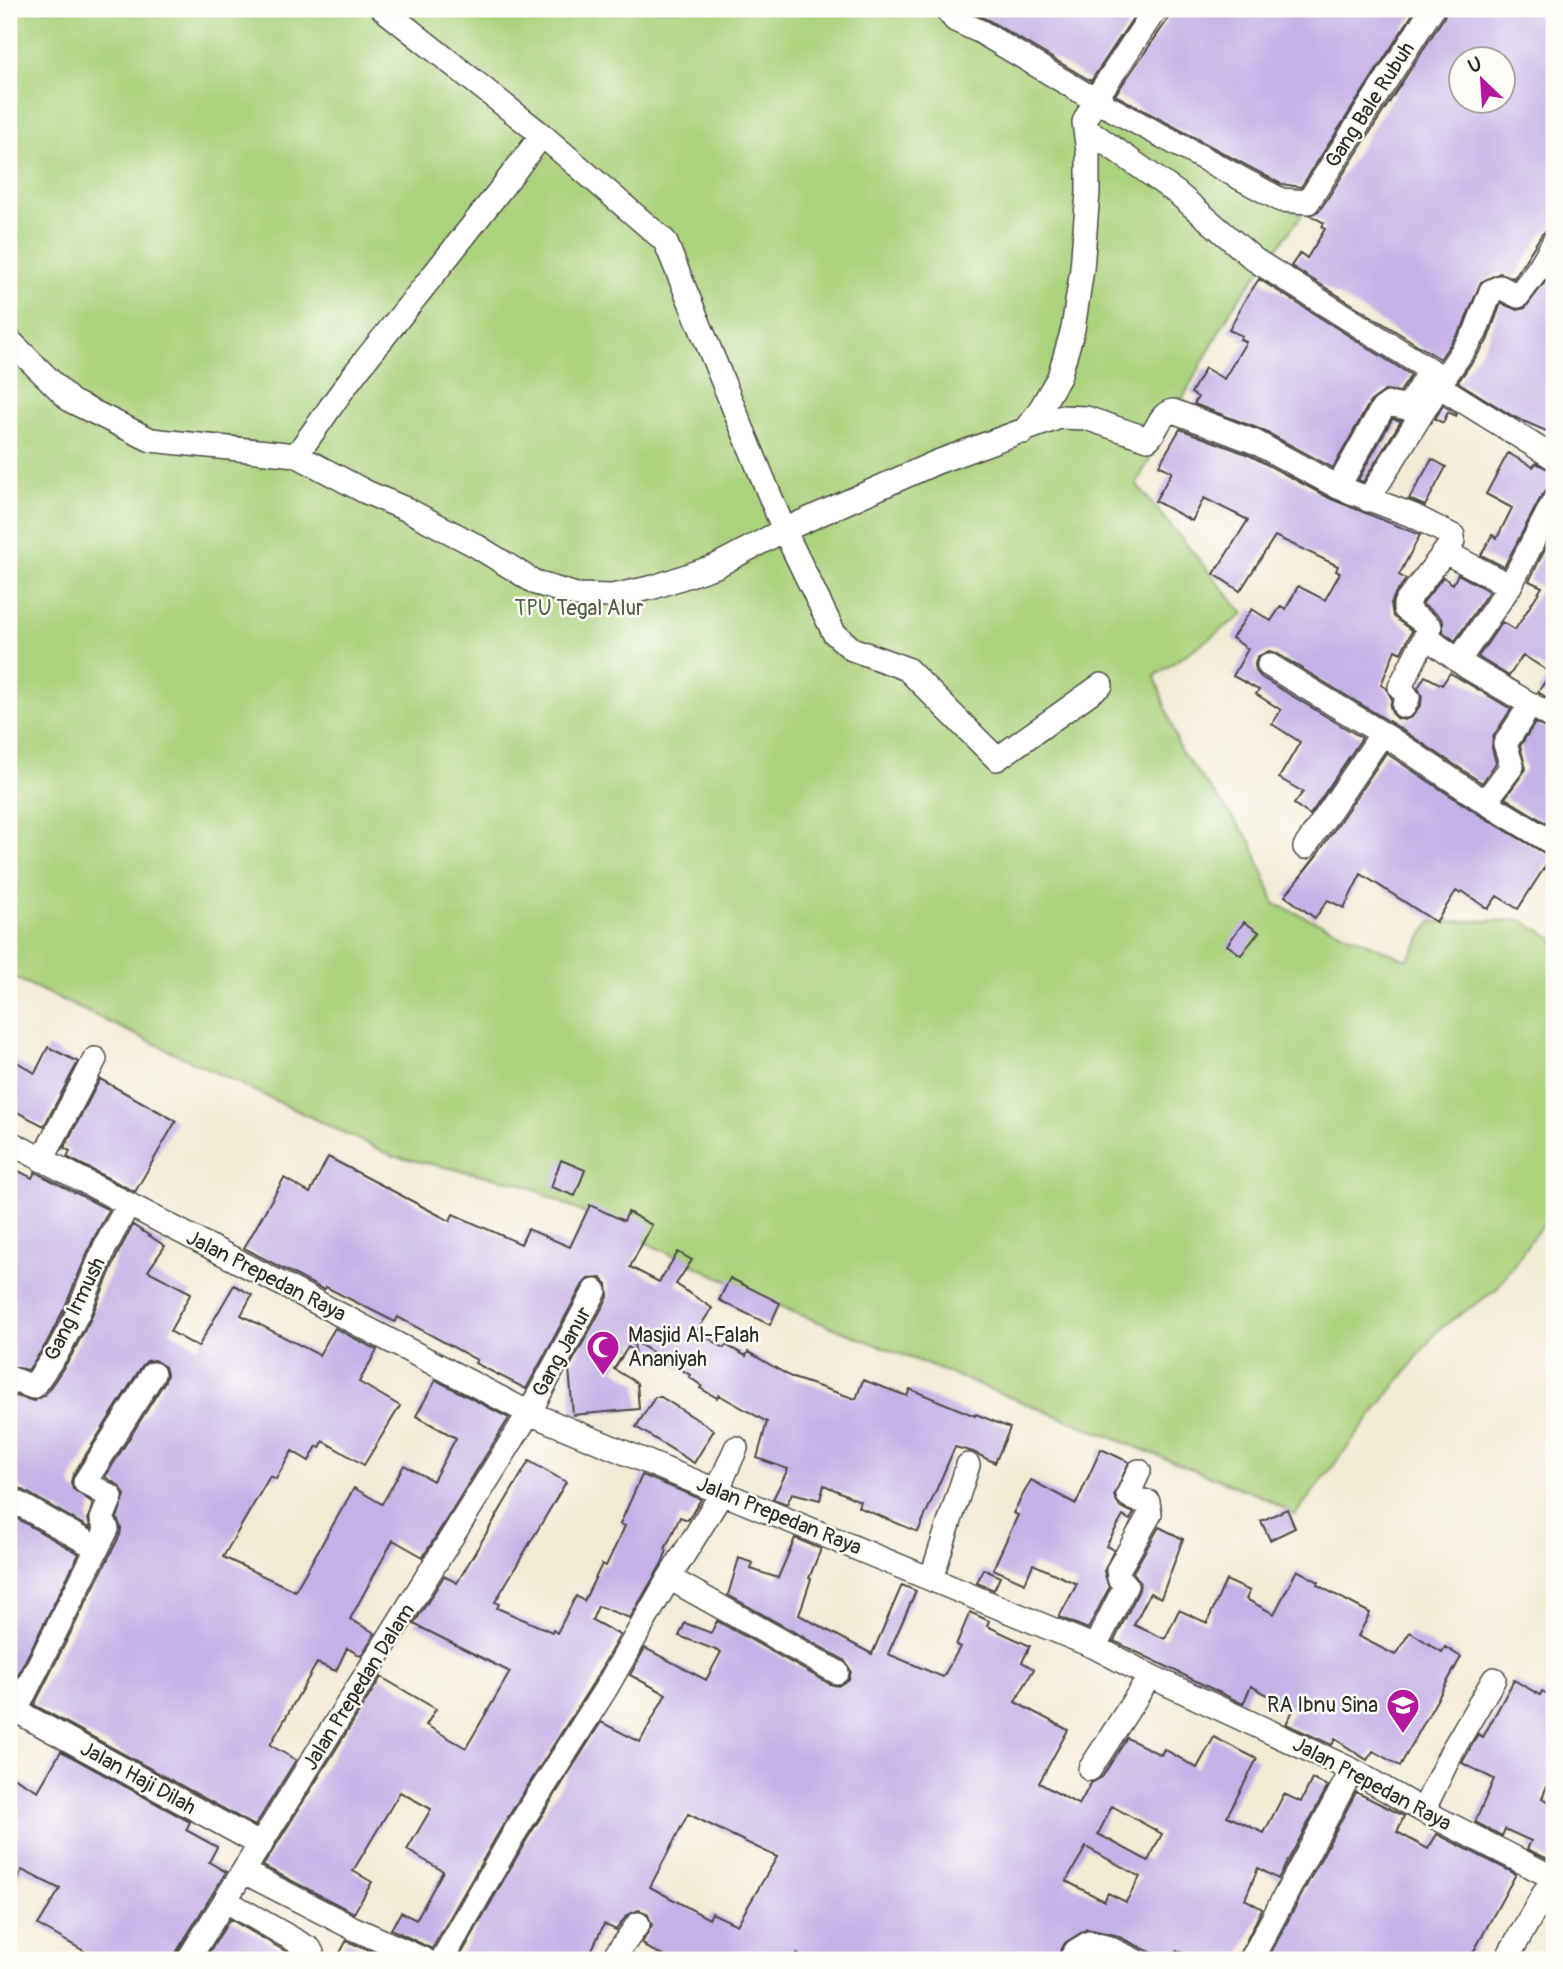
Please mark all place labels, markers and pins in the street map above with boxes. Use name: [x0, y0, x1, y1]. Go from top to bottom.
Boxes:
place label: Masjid Al-Falah Ananiyah: [628, 1322, 759, 1373]
mosque icon: Masjid Al-Falah Ananiyah: [584, 1328, 622, 1377]
school or university icon: RA Ibnu Sina: [1384, 1686, 1422, 1735]
place label: RA Ibnu Sina: [1267, 1692, 1378, 1719]

